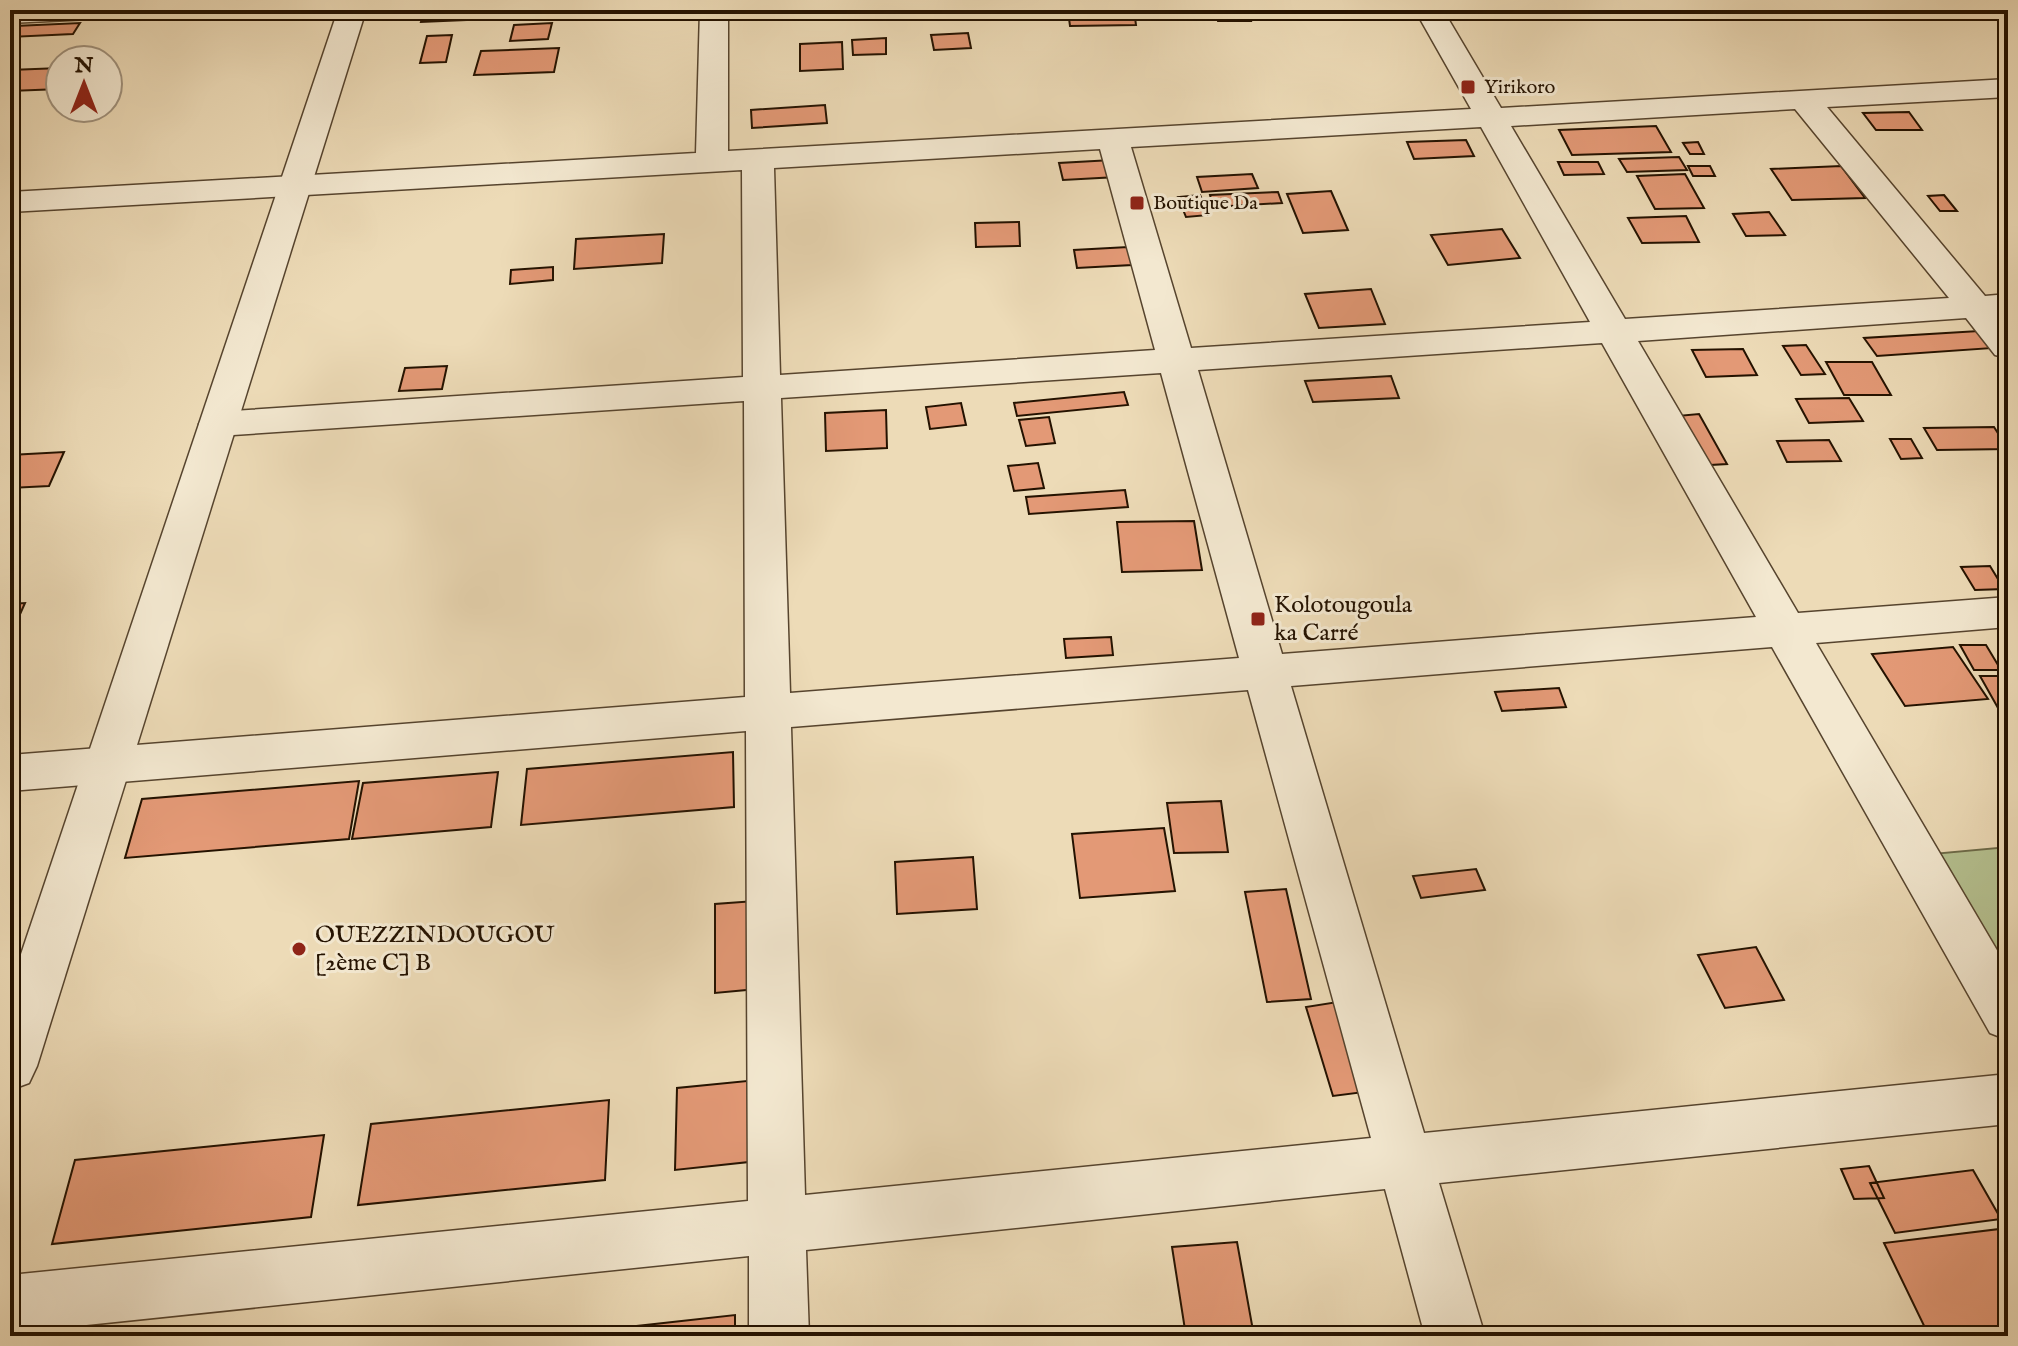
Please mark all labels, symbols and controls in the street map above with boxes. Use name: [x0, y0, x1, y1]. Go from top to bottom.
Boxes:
north arrow: [44, 44, 124, 124]
text: N: [73, 52, 94, 80]
place label: Yirikoro: [1484, 75, 1555, 100]
marker: Yirikoro: [1459, 78, 1477, 96]
place label: Boutique Da: [1153, 191, 1258, 216]
marker: Boutique Da: [1128, 194, 1146, 212]
place label: Kolotougoula ka Carré: [1274, 590, 1413, 649]
marker: Kolotougoula ka Carré: [1249, 610, 1267, 628]
place label: OUEZZINDOUGOU [2ème C] B: [315, 920, 555, 979]
marker: OUEZZINDOUGOU [2ème C] B: [290, 940, 308, 958]

